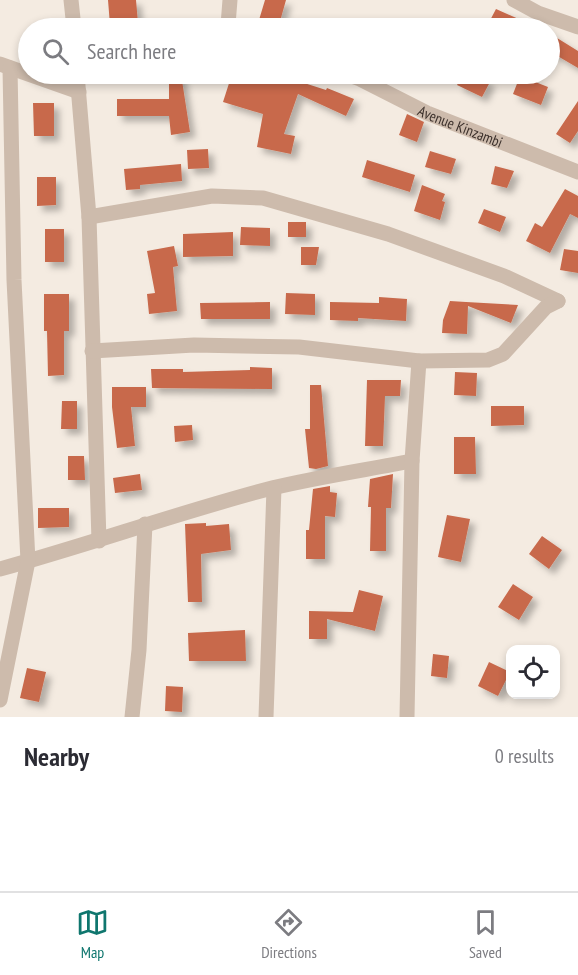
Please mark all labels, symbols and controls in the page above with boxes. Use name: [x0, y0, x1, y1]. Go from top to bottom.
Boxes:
search box: [18, 18, 560, 84]
icon: search: [39, 35, 72, 68]
text: Search here: [87, 37, 176, 65]
street label: Avenue Kinzambi: [415, 101, 506, 151]
map controls: [506, 645, 560, 699]
button: locate: [506, 645, 560, 699]
text: Nearby: [24, 740, 89, 773]
text: 0 results: [495, 743, 554, 769]
tab: Map: [76, 906, 109, 962]
tab: Directions: [261, 906, 317, 962]
tab: Saved: [469, 906, 502, 962]

